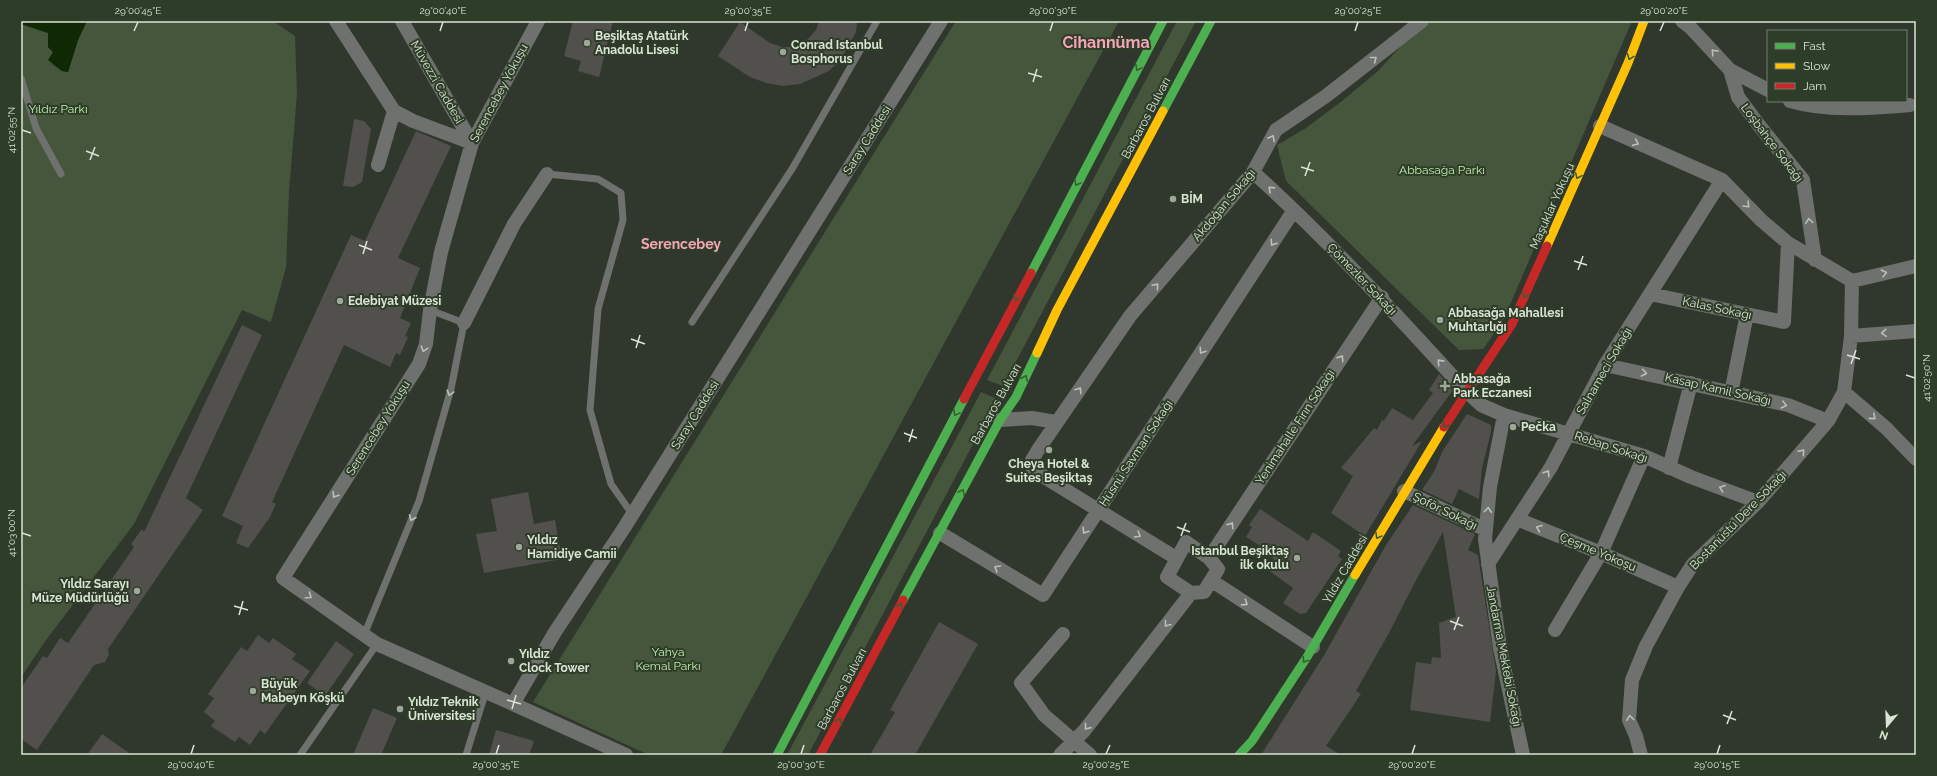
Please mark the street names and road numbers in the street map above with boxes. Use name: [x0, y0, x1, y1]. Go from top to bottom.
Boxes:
street label: Müvezzi Caddesi: [408, 38, 466, 126]
street label: Serencebey Yokuşu: [467, 41, 531, 145]
street label: Barbaros Bulvarı: [1119, 75, 1173, 161]
street label: Loşbahçe Sokağı: [1738, 101, 1806, 185]
street label: Saray Caddesi: [840, 103, 894, 177]
street label: Maşuklar Yokuşu: [1527, 161, 1577, 251]
street label: Akdoğan Sokağı: [1190, 166, 1258, 244]
street label: Çömezler Sokağı: [1324, 240, 1400, 318]
street label: Kalas Sokağı: [1681, 294, 1753, 322]
street label: Salnameci Sokağı: [1573, 325, 1635, 417]
street label: Barbaros Bulvarı: [968, 361, 1024, 447]
street label: Yenimahalle Fırın Sokağı: [1252, 367, 1338, 487]
street label: Kasap Kamil Sokağı: [1664, 370, 1772, 408]
street label: Serencebey Yokuşu: [343, 378, 413, 478]
street label: Saray Caddesi: [668, 378, 722, 452]
street label: Hüsnü Savman Sokağı: [1096, 397, 1176, 509]
street label: Rebap Sokağı: [1572, 429, 1650, 465]
street label: Bostanüstü Dere Sokağı: [1687, 467, 1789, 573]
street label: Şoför Sokağı: [1411, 489, 1479, 533]
street label: Çeşme Yokoşu: [1558, 530, 1638, 574]
street label: Yıldız Caddesi: [1320, 532, 1370, 606]
street label: Jandarma Mektebi Sokağı: [1483, 584, 1525, 728]
street label: Barbaros Bulvarı: [815, 646, 869, 732]

